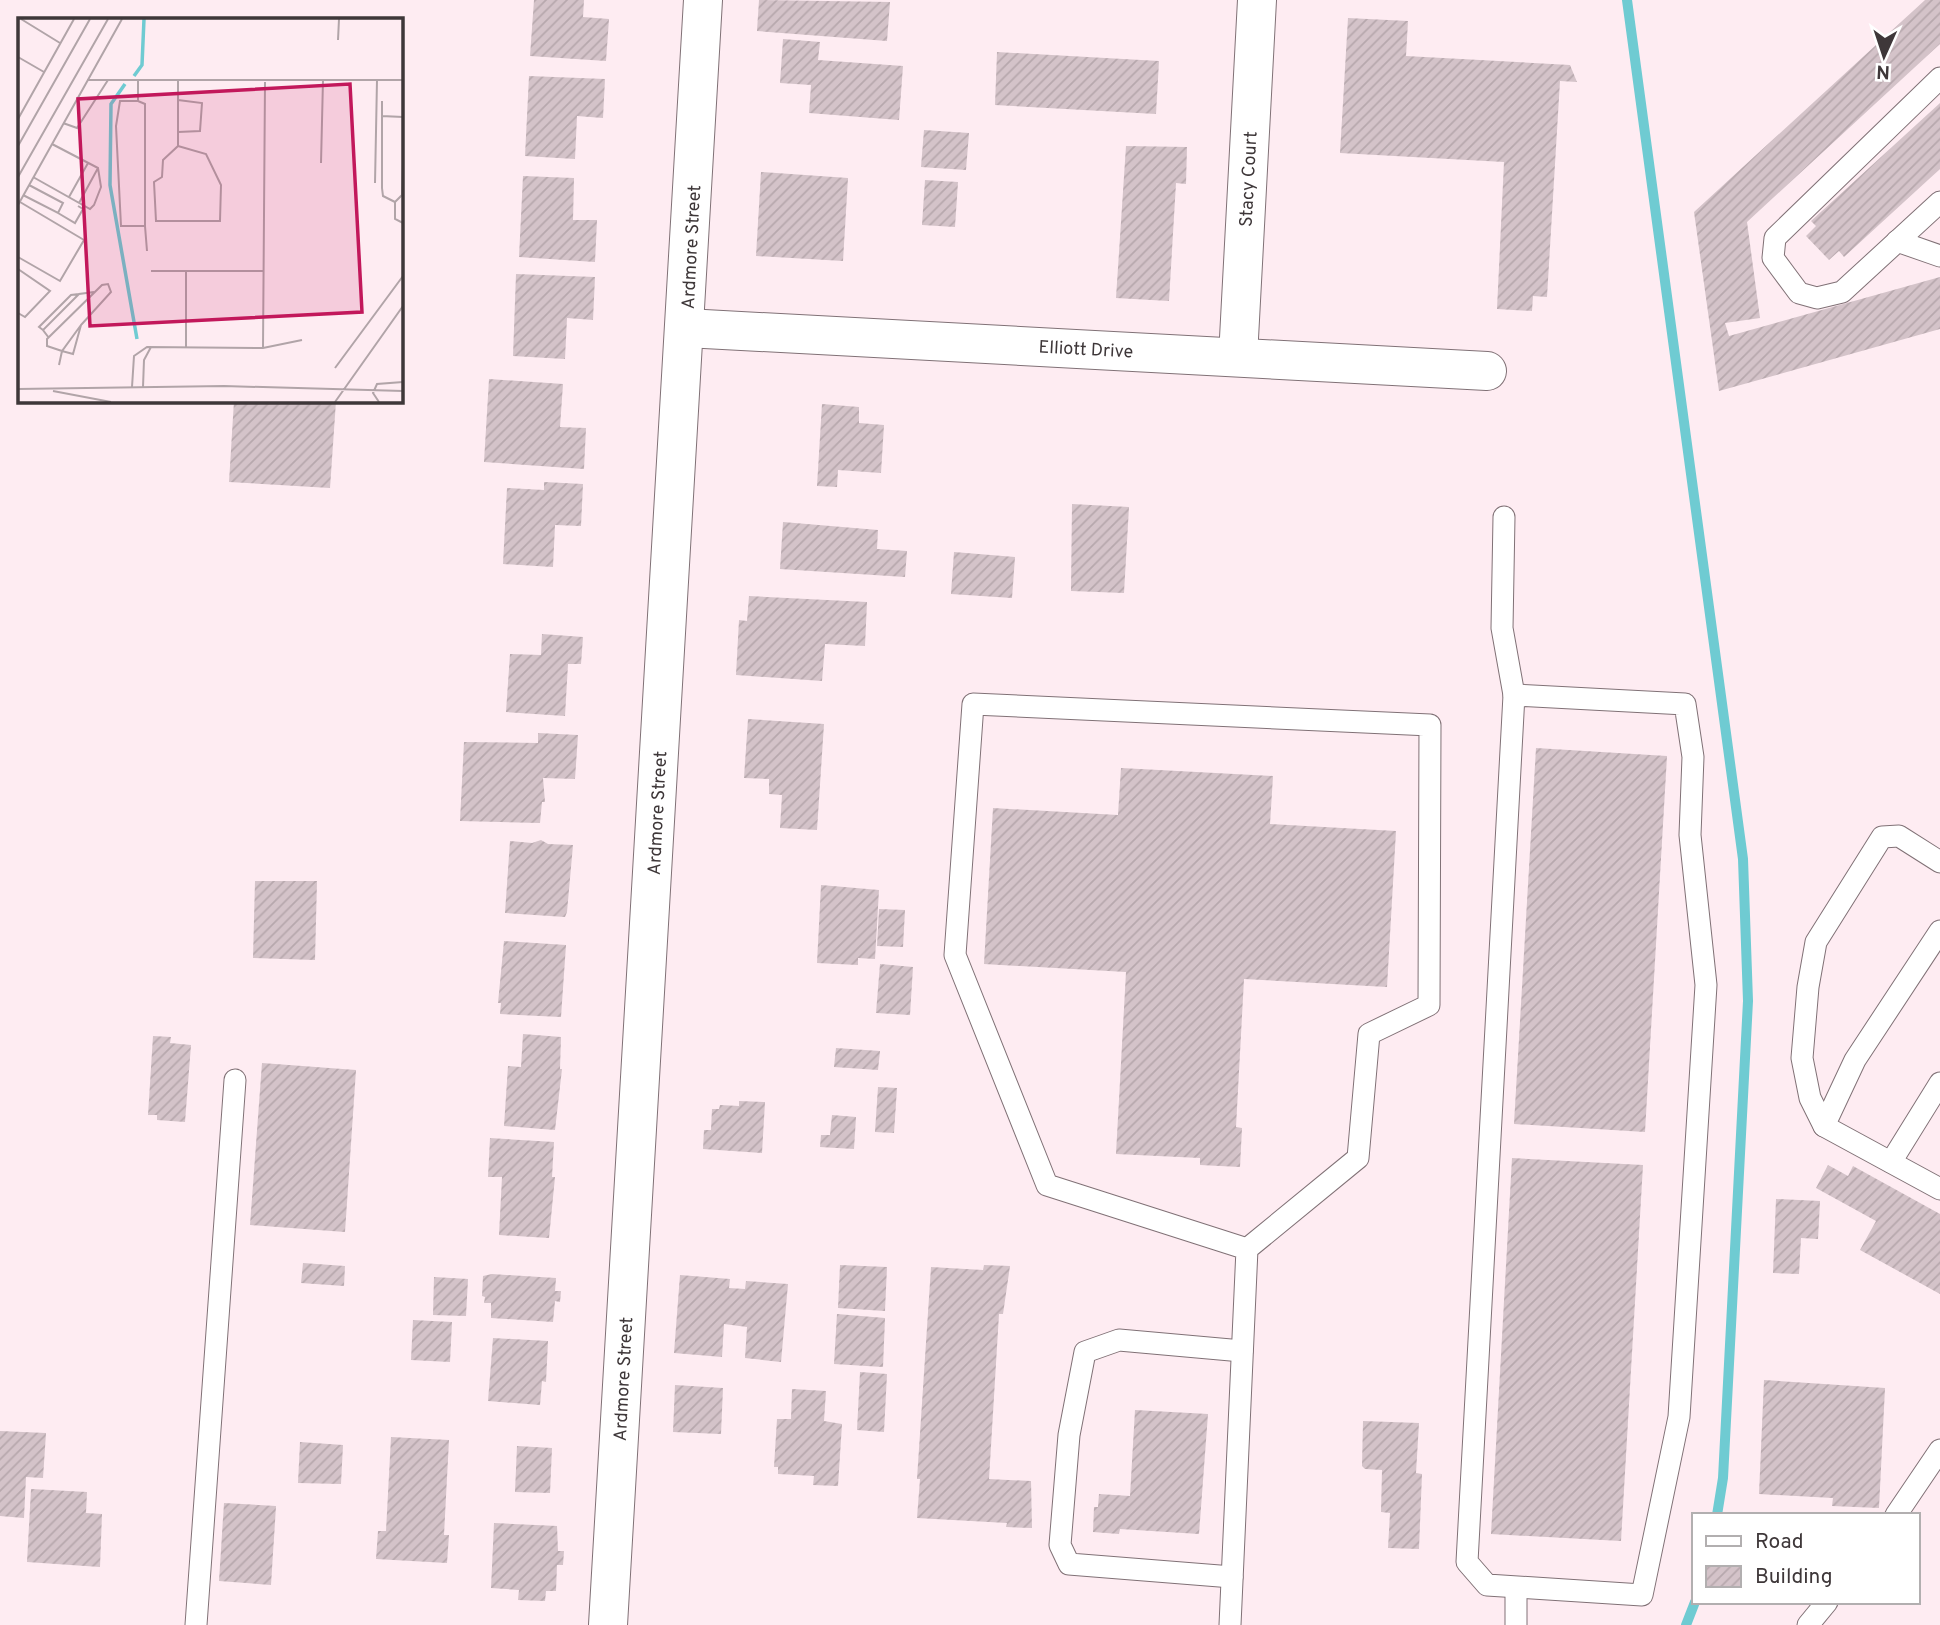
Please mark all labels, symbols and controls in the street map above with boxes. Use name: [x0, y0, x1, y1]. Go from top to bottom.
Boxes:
inset map: [18, 18, 402, 402]
north arrow: [1849, 21, 1919, 91]
text: N: [1876, 59, 1891, 83]
street label: Stacy Court: [1236, 131, 1263, 228]
street label: Ardmore Street: [678, 184, 707, 310]
street label: Elliott Drive: [1038, 337, 1134, 364]
street label: Ardmore Street: [644, 750, 673, 876]
street label: Ardmore Street: [610, 1316, 639, 1442]
legend: [1692, 1513, 1919, 1604]
text: Road: [1755, 1529, 1804, 1556]
text: Building: [1755, 1564, 1833, 1591]

